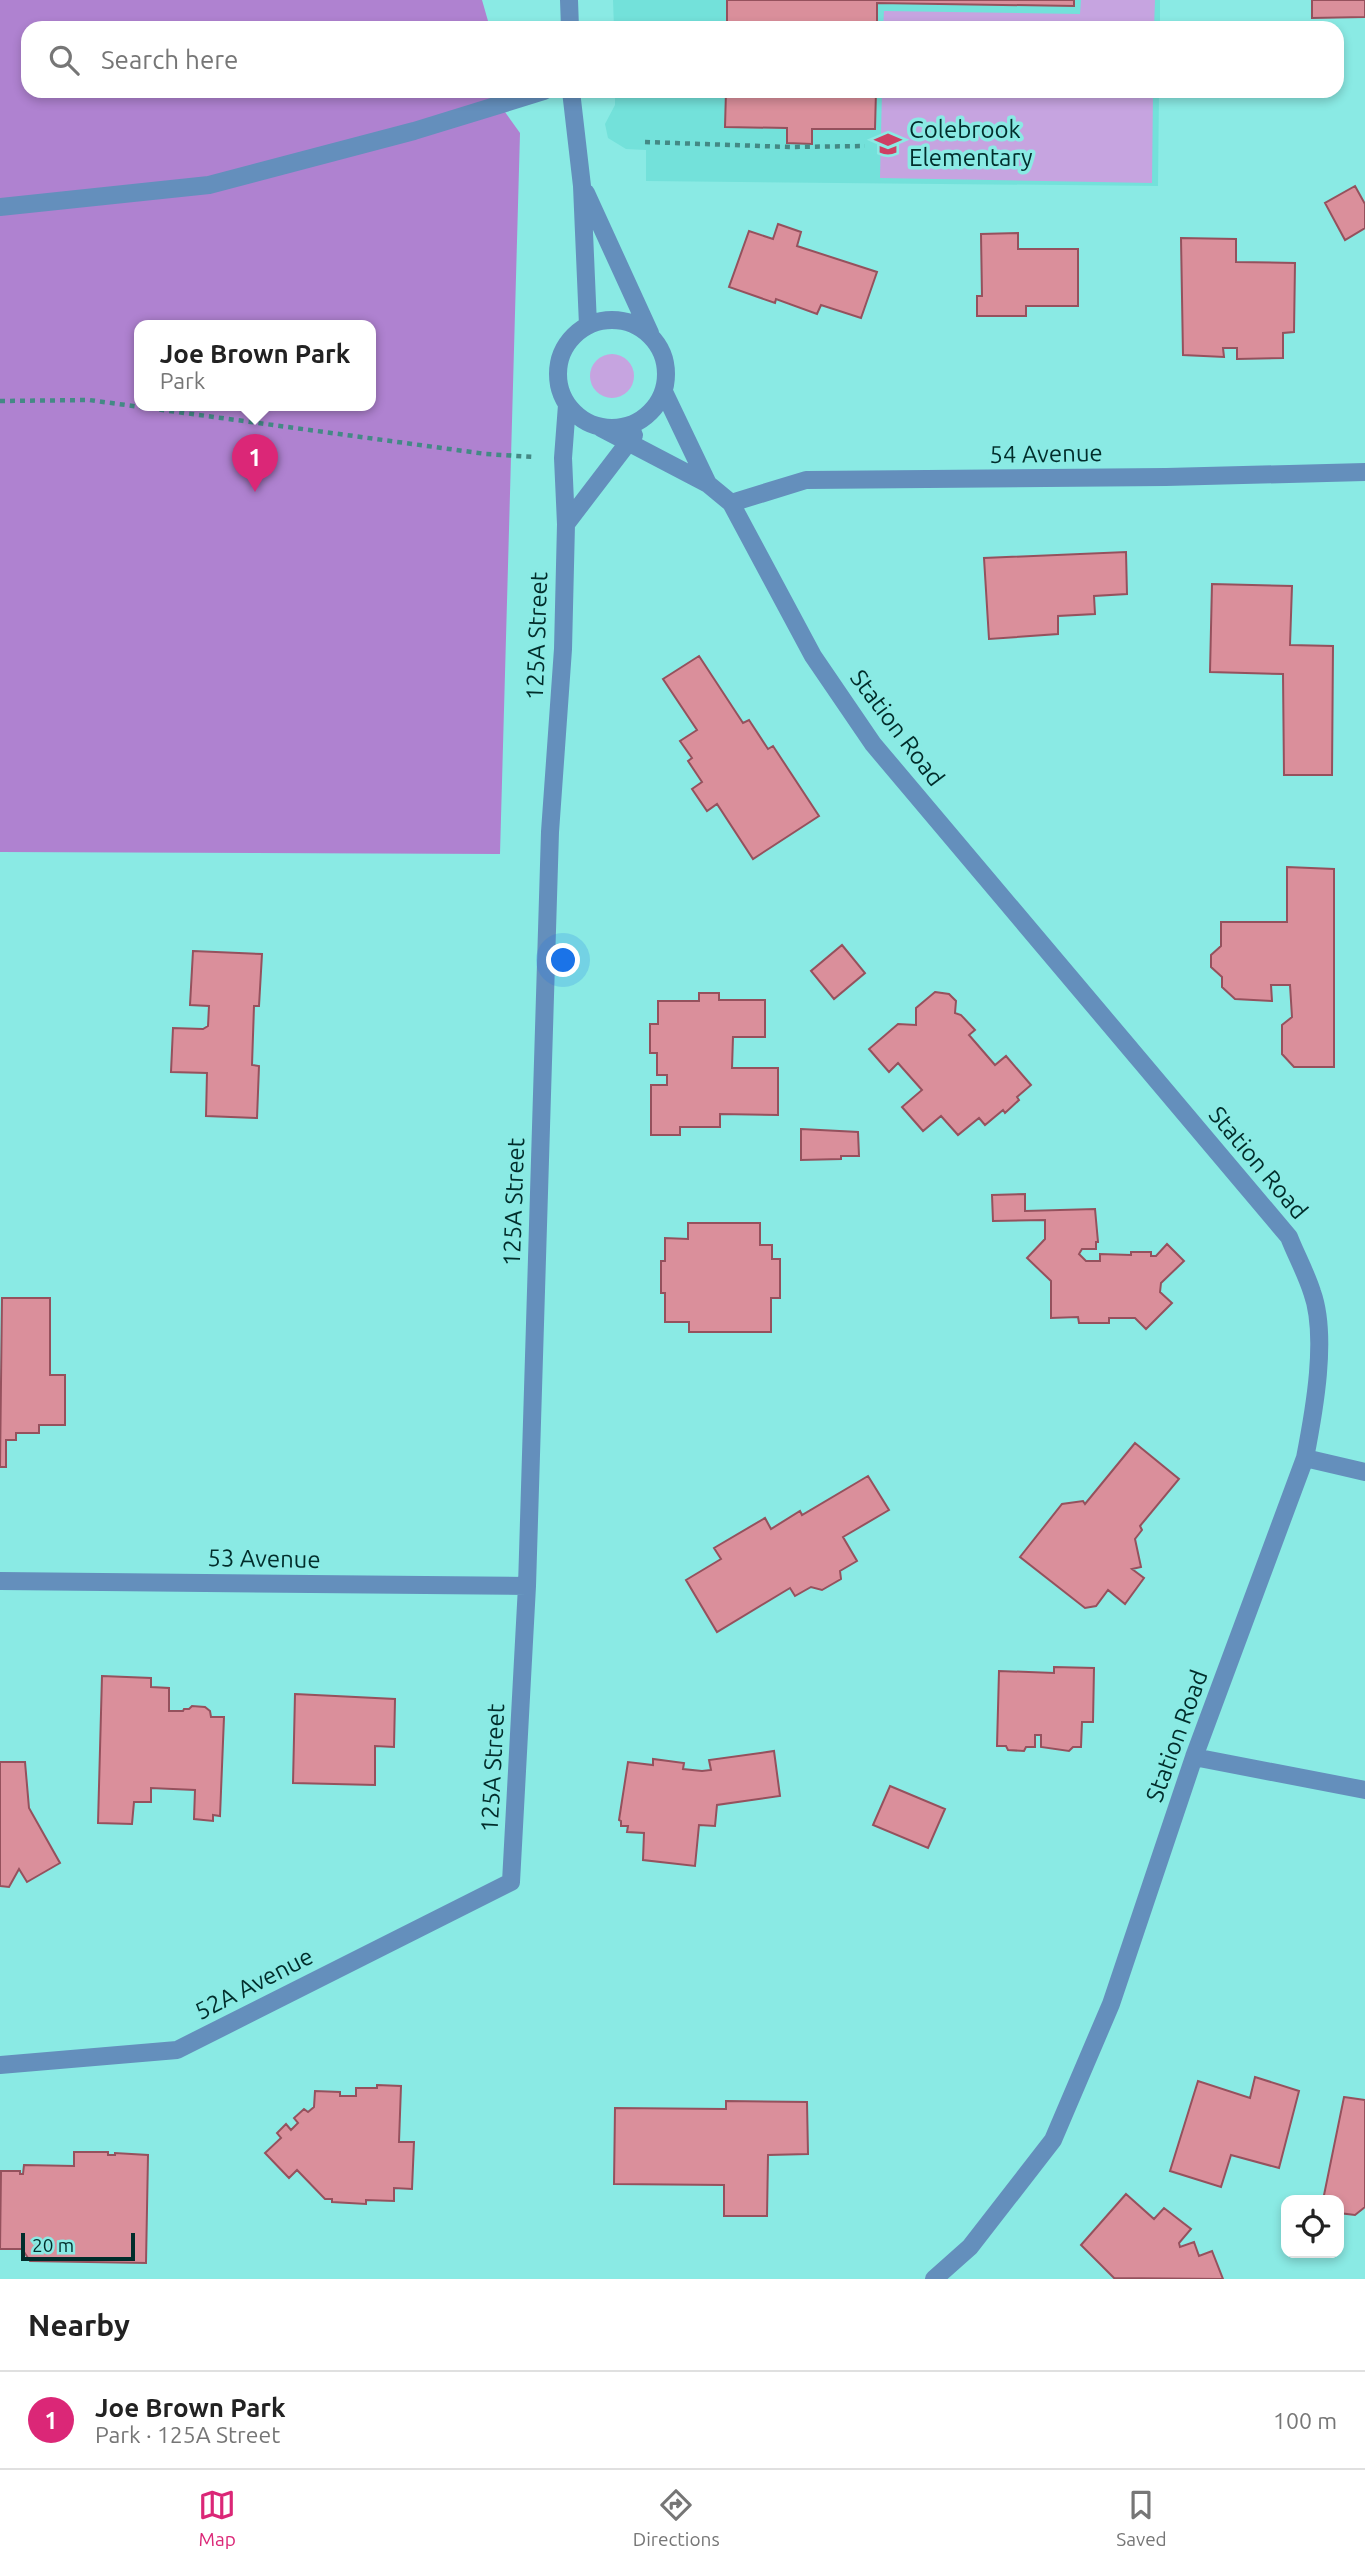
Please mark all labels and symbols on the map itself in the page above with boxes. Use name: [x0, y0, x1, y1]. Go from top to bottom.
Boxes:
place label: Colebrook Elementary: [909, 116, 1033, 171]
school or university icon: Colebrook Elementary: [873, 129, 903, 159]
pin: 1: [232, 434, 278, 492]
street label: 54 Avenue: [989, 439, 1103, 468]
street label: 125A Street: [521, 571, 552, 701]
street label: Station Road: [845, 664, 950, 791]
your location: [546, 943, 580, 977]
street label: Station Road: [1204, 1101, 1313, 1224]
street label: 125A Street: [498, 1137, 529, 1267]
street label: 53 Avenue: [207, 1544, 321, 1573]
street label: Station Road: [1140, 1666, 1213, 1805]
street label: 125A Street: [476, 1702, 509, 1833]
street label: 52A Avenue: [190, 1942, 317, 2025]
scale bar: [21, 2230, 135, 2262]

